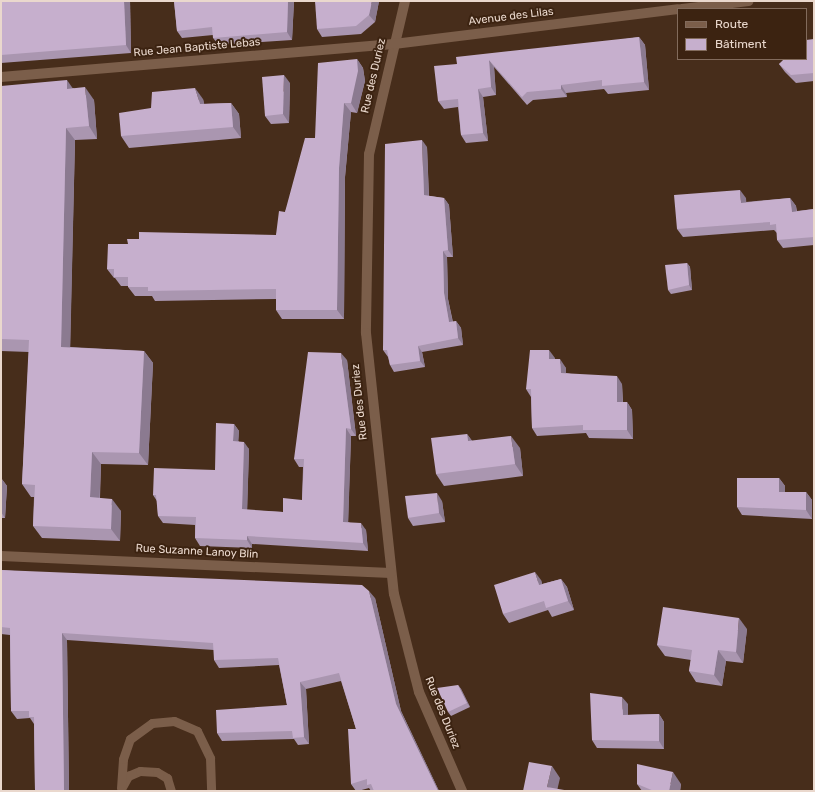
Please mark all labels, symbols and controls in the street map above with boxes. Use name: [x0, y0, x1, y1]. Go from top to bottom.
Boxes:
street label: Avenue des Lilas: [468, 5, 554, 29]
legend: [677, 8, 807, 60]
text: Route: [715, 17, 748, 31]
street label: Rue Jean Baptiste Lebas: [133, 36, 261, 60]
street label: Rue des Duriez: [359, 37, 389, 115]
text: Bâtiment: [715, 37, 766, 51]
street label: Rue des Duriez: [349, 363, 371, 441]
street label: Rue Suzanne Lanoy Blin: [135, 542, 259, 562]
street label: Rue des Duriez: [422, 675, 462, 751]

